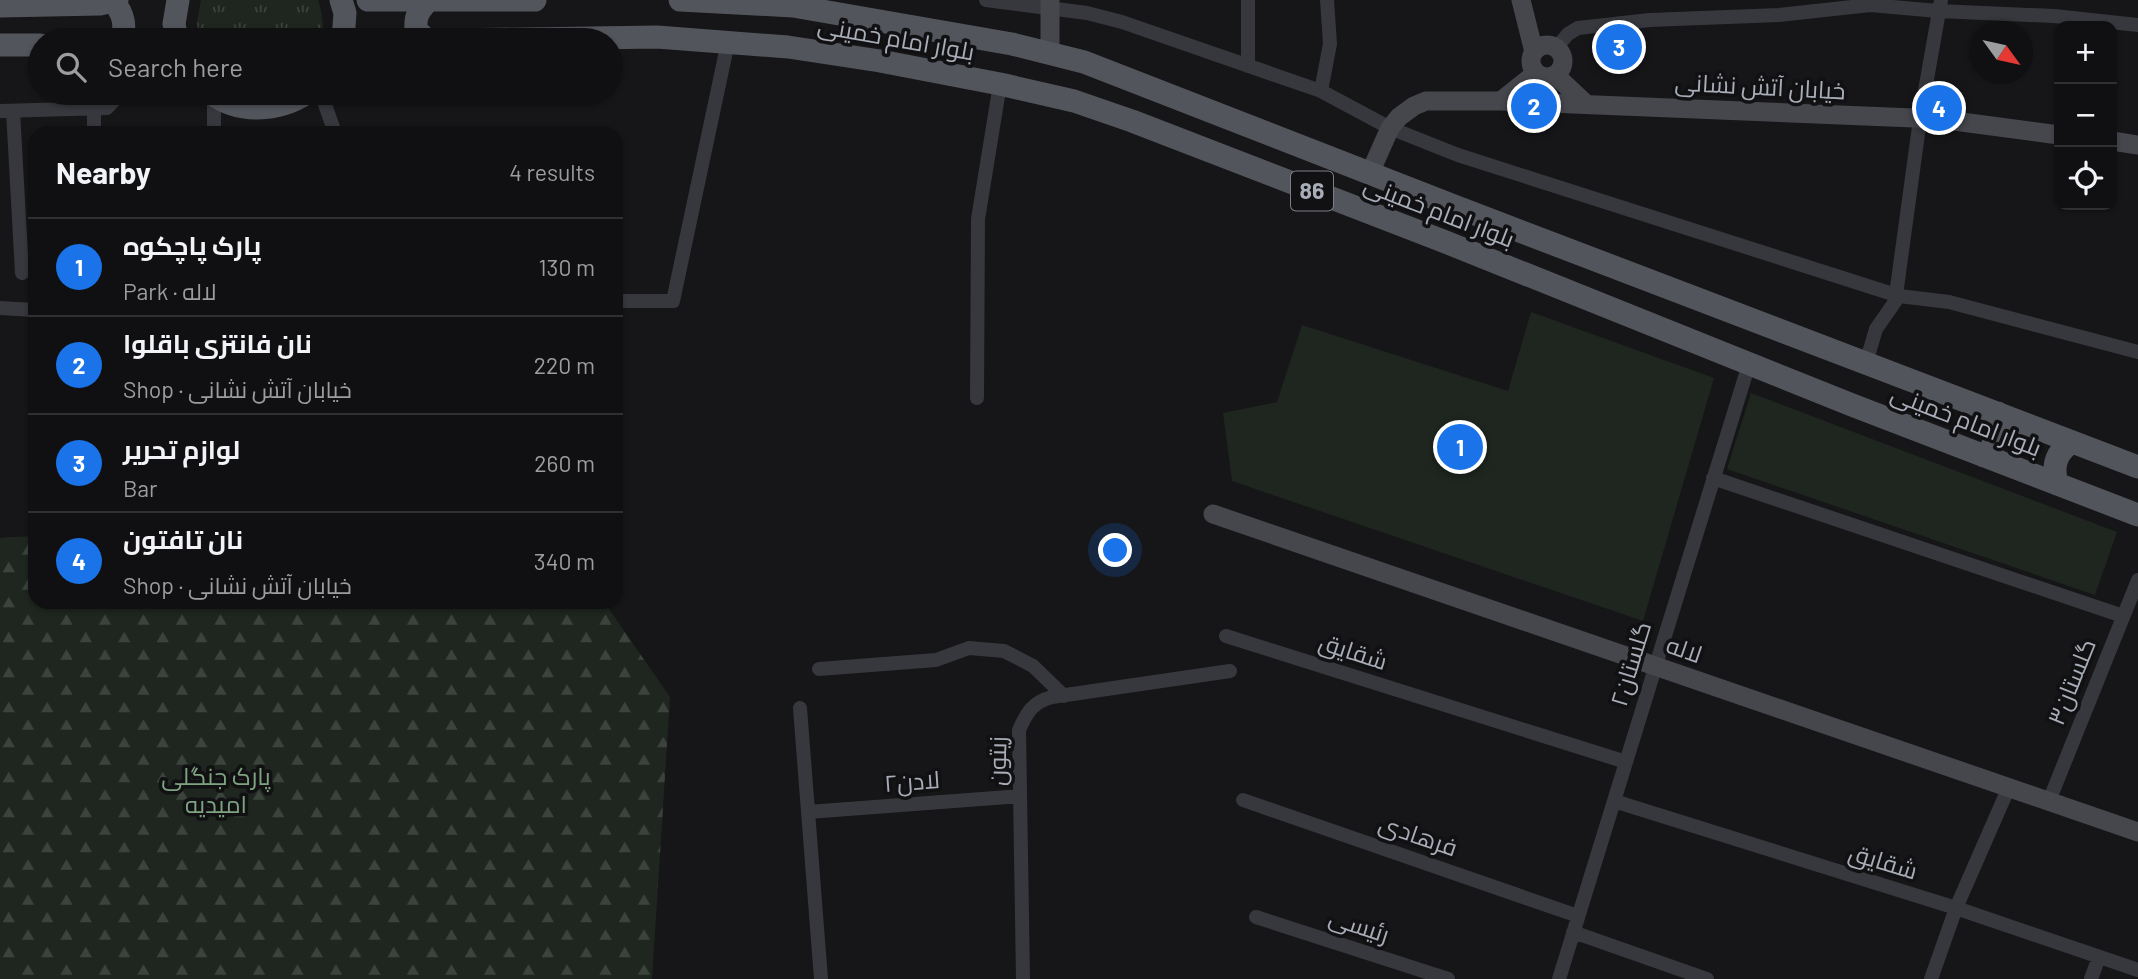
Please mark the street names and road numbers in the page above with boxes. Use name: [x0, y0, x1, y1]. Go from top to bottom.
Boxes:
street label: بلوار امام خمینی: [815, 9, 977, 69]
street label: خیابان آتش نشانی: [1674, 67, 1846, 105]
street label: بلوار امام خمینی: [1359, 169, 1519, 255]
road number: 86: [1291, 172, 1333, 210]
street label: بلوار امام خمینی: [1886, 378, 2046, 464]
street label: گلستان۲: [1603, 618, 1657, 710]
street label: شقایق: [1315, 626, 1391, 677]
street label: لاله: [1663, 629, 1706, 668]
street label: گلستان۳: [2040, 634, 2102, 729]
street label: زیتون: [982, 736, 1012, 786]
street label: لادن۲: [883, 764, 941, 798]
street label: فرهادی: [1375, 808, 1462, 862]
street label: شقایق: [1845, 836, 1921, 887]
street label: رئیسی: [1325, 901, 1393, 949]

